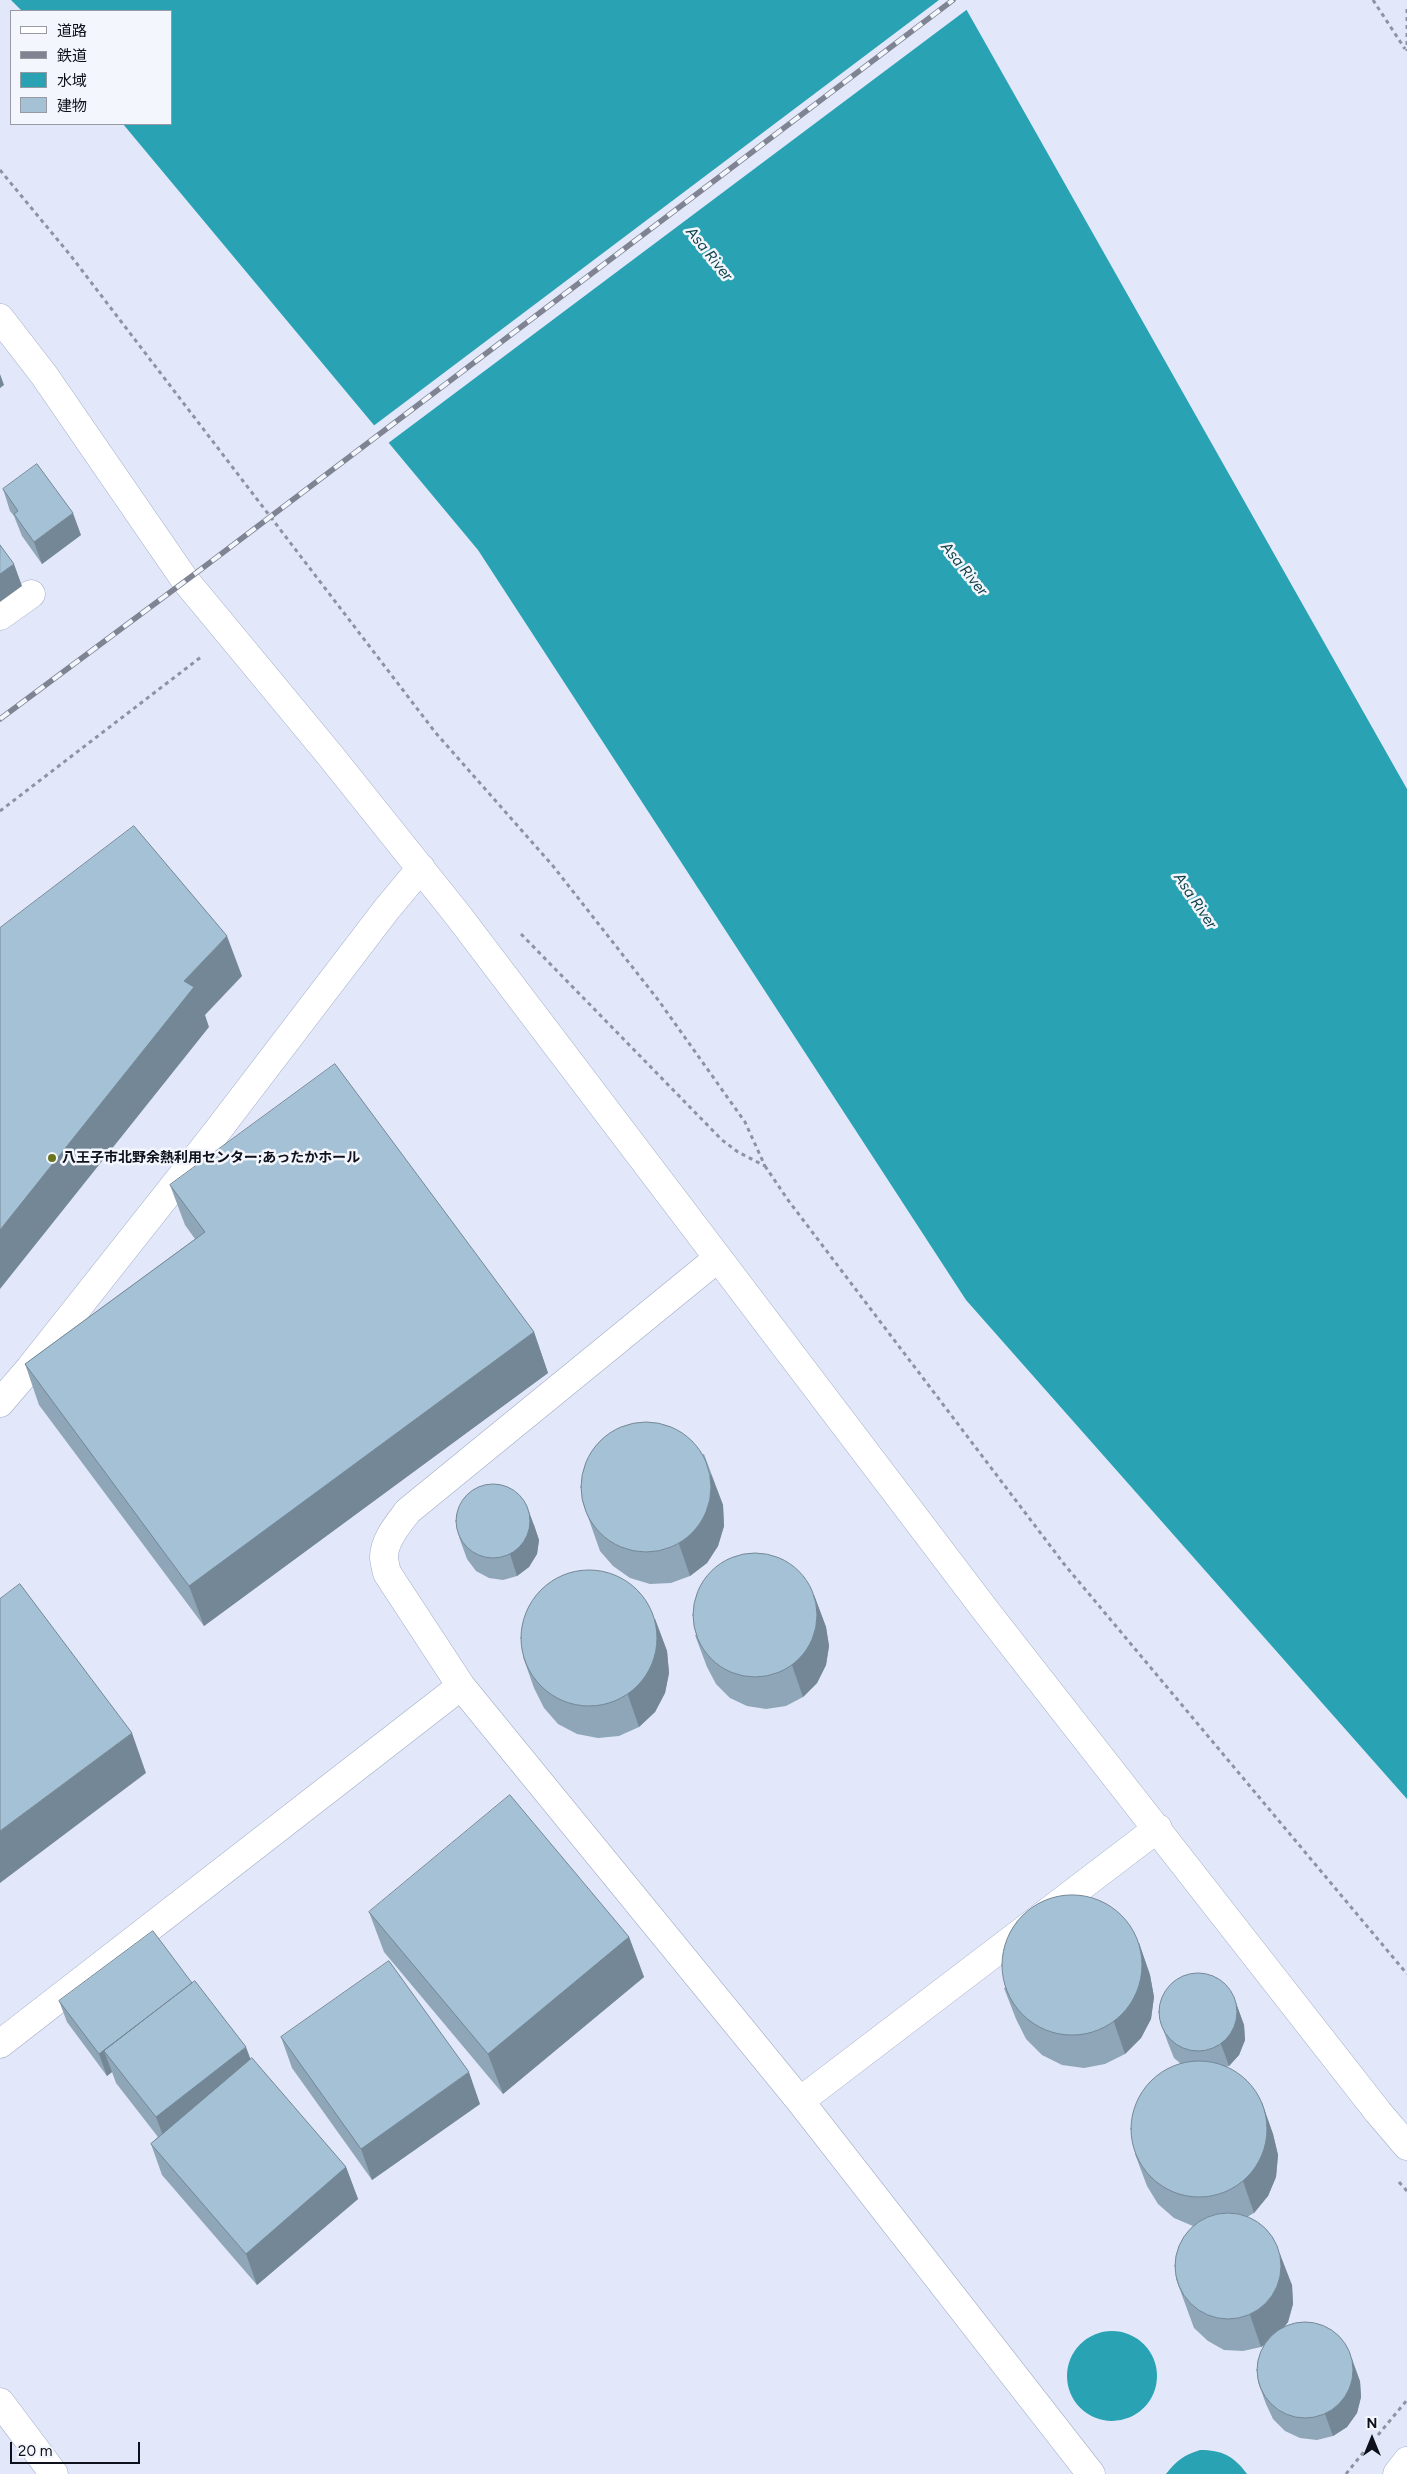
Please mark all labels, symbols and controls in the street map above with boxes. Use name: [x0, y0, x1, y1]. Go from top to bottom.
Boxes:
legend: [10, 10, 172, 125]
text: 道路: [57, 22, 87, 40]
text: 鉄道: [57, 47, 87, 65]
text: 水域: [57, 72, 87, 90]
text: 建物: [57, 97, 87, 115]
water label: Asa River: [682, 224, 736, 284]
water label: Asa River: [937, 539, 991, 599]
water label: Asa River: [1170, 870, 1220, 932]
place label: 八王子市北野余熱利用センター;あったかホール: [62, 1150, 360, 1166]
marker: 八王子市北野余熱利用センター;あったかホール: [46, 1152, 58, 1164]
north arrow: [1347, 2414, 1397, 2464]
text: N: [1367, 2415, 1377, 2432]
scale bar: [12, 2432, 142, 2464]
text: 20 m: [18, 2442, 52, 2460]

